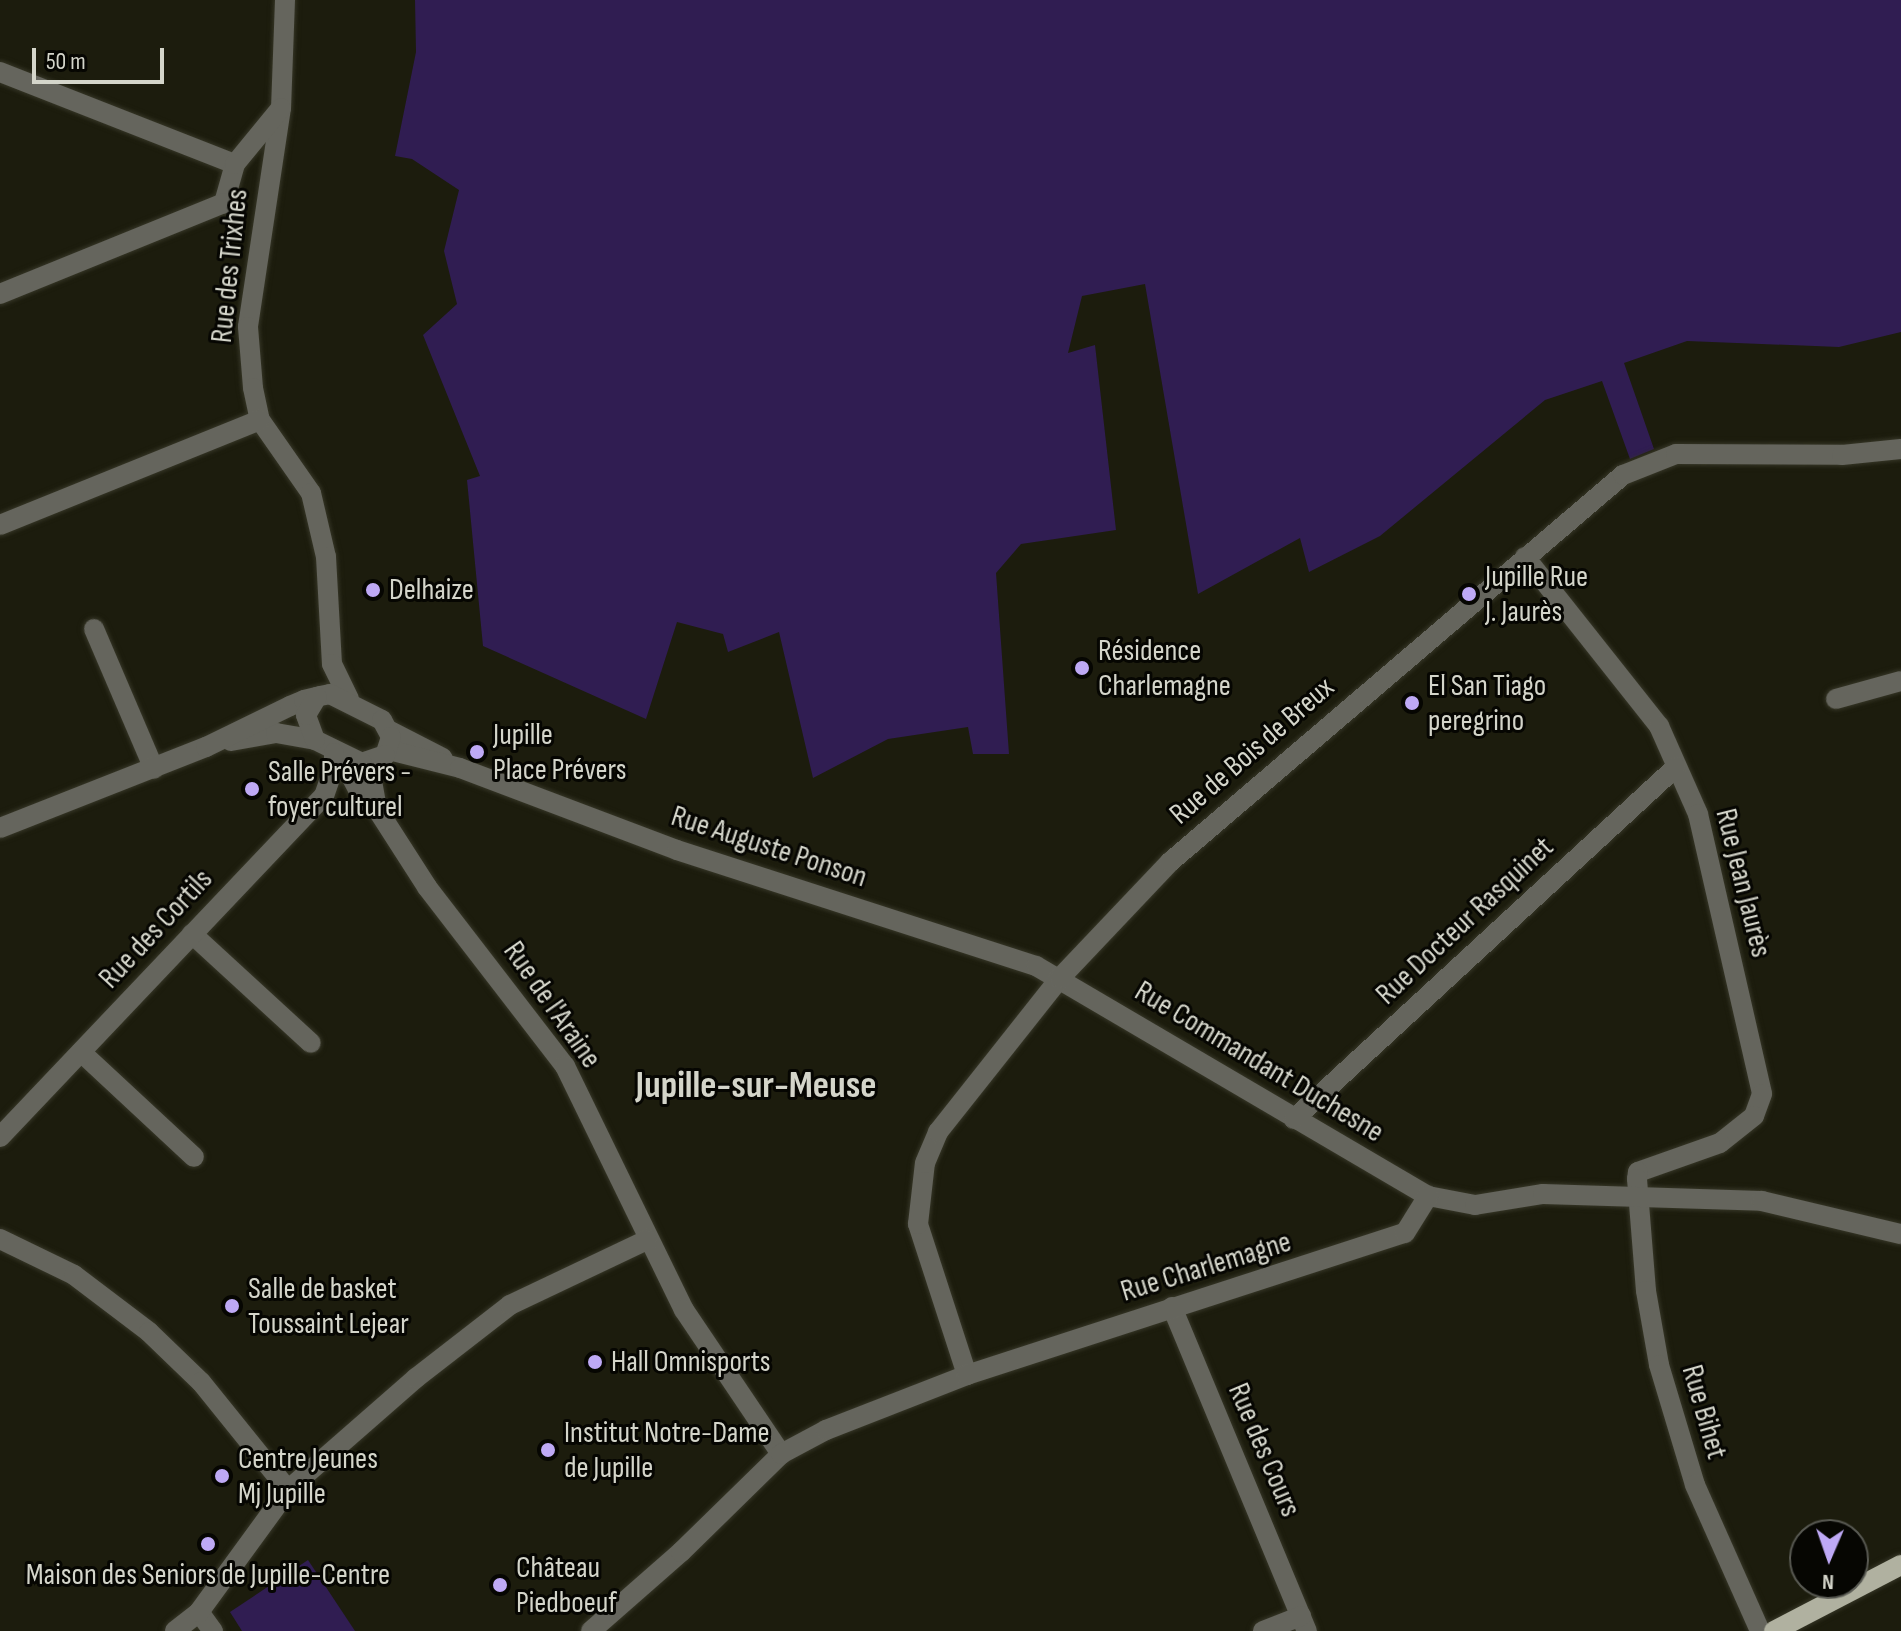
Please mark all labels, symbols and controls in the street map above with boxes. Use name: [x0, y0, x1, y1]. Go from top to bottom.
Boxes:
scale bar: [36, 32, 168, 82]
text: 50 m: [46, 47, 86, 76]
street label: Rue des Trixhes: [204, 187, 256, 345]
place label: Jupille Rue J. Jaurès: [1485, 559, 1588, 630]
place label: Delhaize: [389, 572, 474, 608]
marker: Delhaize: [364, 581, 382, 599]
marker: Jupille Rue J. Jaurès: [1460, 585, 1478, 603]
place label: Résidence Charlemagne: [1098, 633, 1231, 704]
marker: Résidence Charlemagne: [1073, 659, 1091, 677]
place label: El San Tiago peregrino: [1428, 668, 1546, 738]
street label: Rue de Bois de Breux: [1162, 670, 1342, 832]
marker: El San Tiago peregrino: [1403, 694, 1421, 712]
place label: Jupille Place Prévers: [493, 717, 626, 788]
marker: Jupille Place Prévers: [468, 743, 486, 761]
place label: Salle Prévers - foyer culturel: [268, 754, 411, 824]
marker: Salle Prévers - foyer culturel: [243, 780, 261, 798]
street label: Rue Auguste Ponson: [667, 798, 871, 896]
street label: Rue Jean Jaurès: [1707, 805, 1779, 961]
street label: Rue Docteur Rasquinet: [1369, 830, 1561, 1012]
street label: Rue des Cortils: [92, 862, 220, 996]
street label: Rue de l'Araine: [495, 935, 609, 1075]
street label: Rue Commandant Duchesne: [1128, 973, 1390, 1151]
district label: Jupille-sur-Meuse: [636, 1063, 876, 1109]
street label: Rue Charlemagne: [1117, 1224, 1295, 1310]
place label: Salle de basket Toussaint Lejear: [248, 1271, 409, 1342]
marker: Salle de basket Toussaint Lejear: [223, 1297, 241, 1315]
place label: Hall Omnisports: [611, 1344, 771, 1380]
marker: Hall Omnisports: [586, 1353, 604, 1371]
street label: Rue Bihet: [1673, 1361, 1735, 1463]
street label: Rue des Cours: [1220, 1378, 1308, 1522]
place label: Institut Notre-Dame de Jupille: [564, 1415, 770, 1486]
place label: Centre Jeunes Mj Jupille: [238, 1441, 378, 1512]
marker: Institut Notre-Dame de Jupille: [539, 1441, 557, 1459]
marker: Centre Jeunes Mj Jupille: [213, 1467, 231, 1485]
north arrow: [1789, 1519, 1869, 1599]
marker: Maison des Seniors de Jupille-Centre: [199, 1535, 217, 1553]
place label: Château Piedboeuf: [516, 1550, 617, 1620]
place label: Maison des Seniors de Jupille-Centre: [26, 1557, 390, 1593]
text: N: [1822, 1568, 1835, 1595]
marker: Château Piedboeuf: [491, 1576, 509, 1594]

